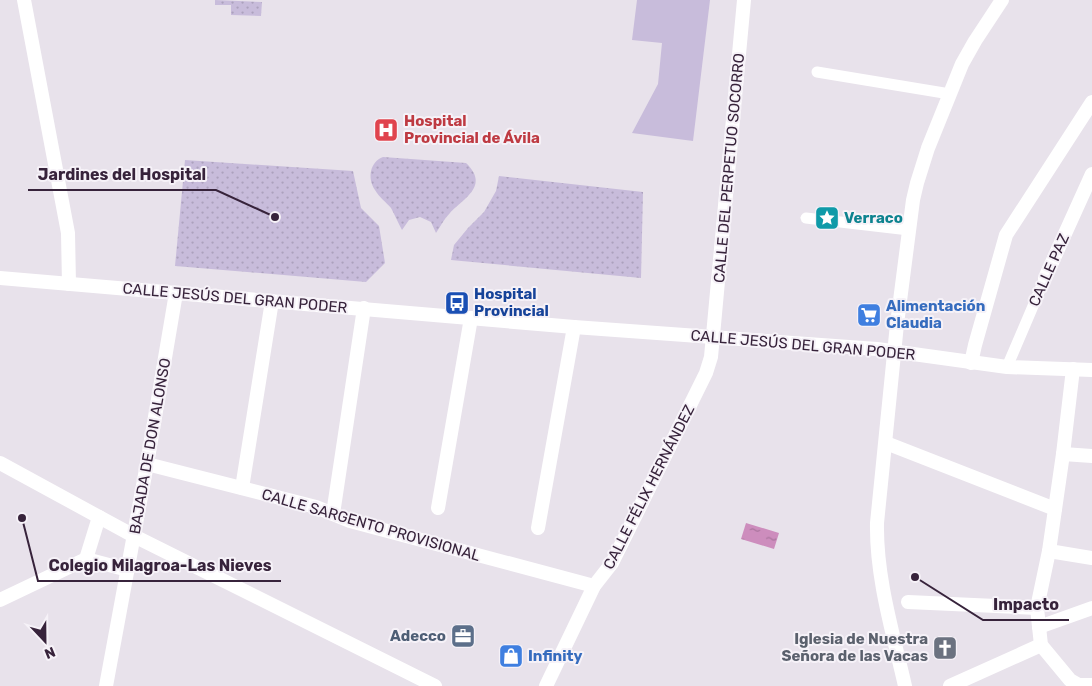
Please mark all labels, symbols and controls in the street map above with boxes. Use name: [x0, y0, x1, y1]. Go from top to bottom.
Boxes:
street label: CALLE DEL PERPETUO SOCORRO: [710, 52, 748, 284]
place label: Hospital Provincial de Ávila: [404, 112, 540, 147]
hospital icon: Hospital Provincial de Ávila: [373, 117, 399, 143]
callout: Jardines del Hospital: [28, 159, 216, 190]
text: Jardines del Hospital: [38, 165, 206, 184]
place icon: Verraco: [814, 205, 840, 231]
place label: Verraco: [844, 209, 903, 227]
street label: CALLE PAZ: [1025, 231, 1073, 309]
street label: CALLE JESÚS DEL GRAN PODER: [122, 279, 348, 317]
place label: Hospital Provincial: [474, 285, 549, 320]
bus stop icon: Hospital Provincial: [444, 290, 470, 316]
place label: Alimentación Claudia: [886, 297, 985, 332]
supermarket icon: Alimentación Claudia: [856, 302, 882, 328]
street label: CALLE JESÚS DEL GRAN PODER: [690, 326, 916, 364]
street label: BAJADA DE DON ALONSO: [126, 357, 174, 535]
street label: CALLE FÉLIX HERNÁNDEZ: [600, 402, 698, 572]
street label: CALLE SARGENTO PROVISIONAL: [260, 485, 483, 565]
callout: Colegio Milagroa-Las Nieves: [38, 550, 281, 581]
text: Colegio Milagroa-Las Nieves: [48, 556, 272, 575]
callout: Impacto: [983, 589, 1069, 620]
text: Impacto: [993, 595, 1059, 614]
north arrow: [20, 616, 70, 666]
office icon: Adecco: [450, 623, 476, 649]
place label: Adecco: [390, 627, 446, 645]
place label: Iglesia de Nuestra Señora de las Vacas: [781, 630, 928, 665]
church icon: Iglesia de Nuestra Señora de las Vacas: [932, 635, 958, 661]
text: N: [42, 643, 58, 662]
shop icon: Infinity: [498, 643, 524, 669]
place label: Infinity: [528, 647, 582, 665]

